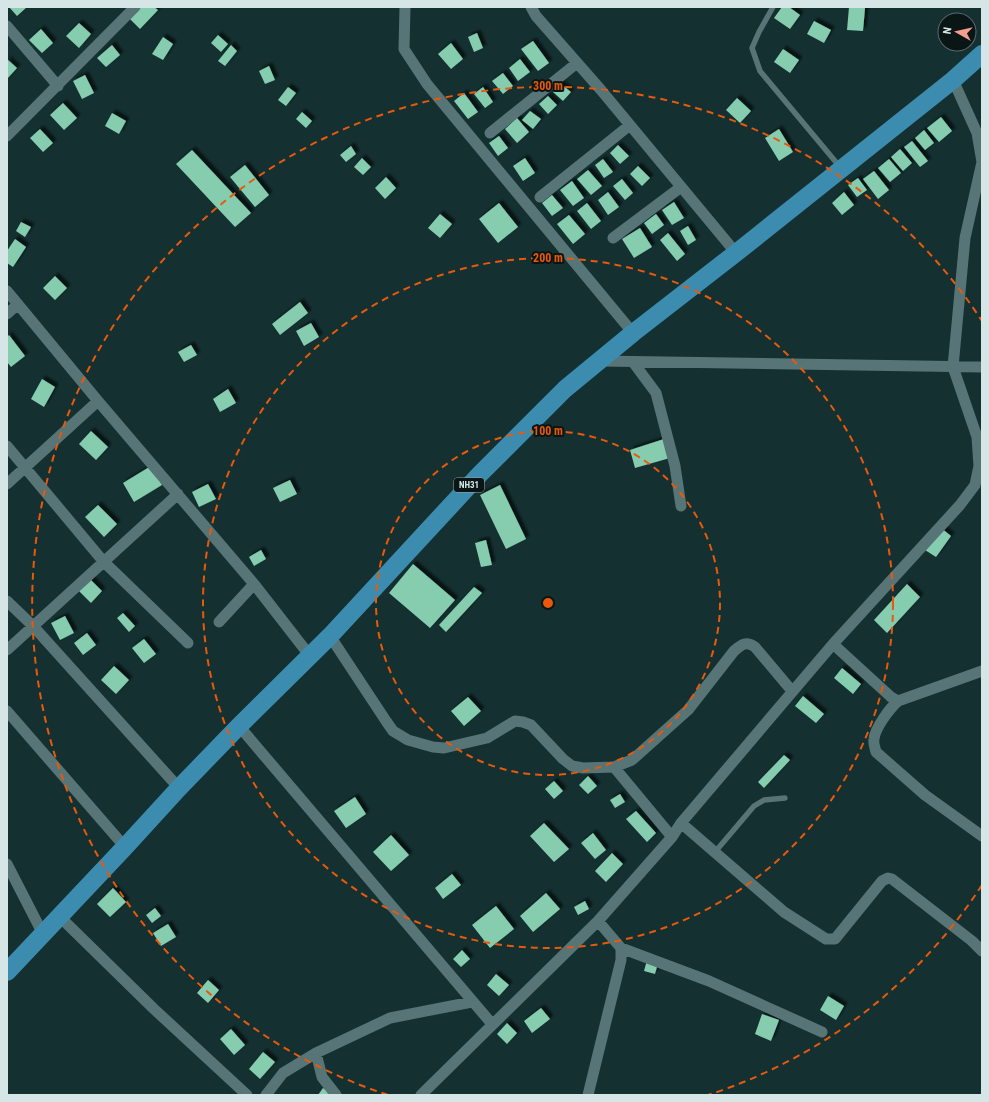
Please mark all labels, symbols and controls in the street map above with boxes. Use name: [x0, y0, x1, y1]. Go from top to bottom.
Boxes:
north arrow: [937, 12, 977, 52]
text: N: [941, 26, 955, 35]
text: 300 m: [533, 79, 563, 93]
text: 200 m: [533, 251, 563, 265]
text: 100 m: [533, 424, 563, 438]
road number: NH31: [454, 478, 484, 492]
centre of rings: [541, 596, 555, 610]

